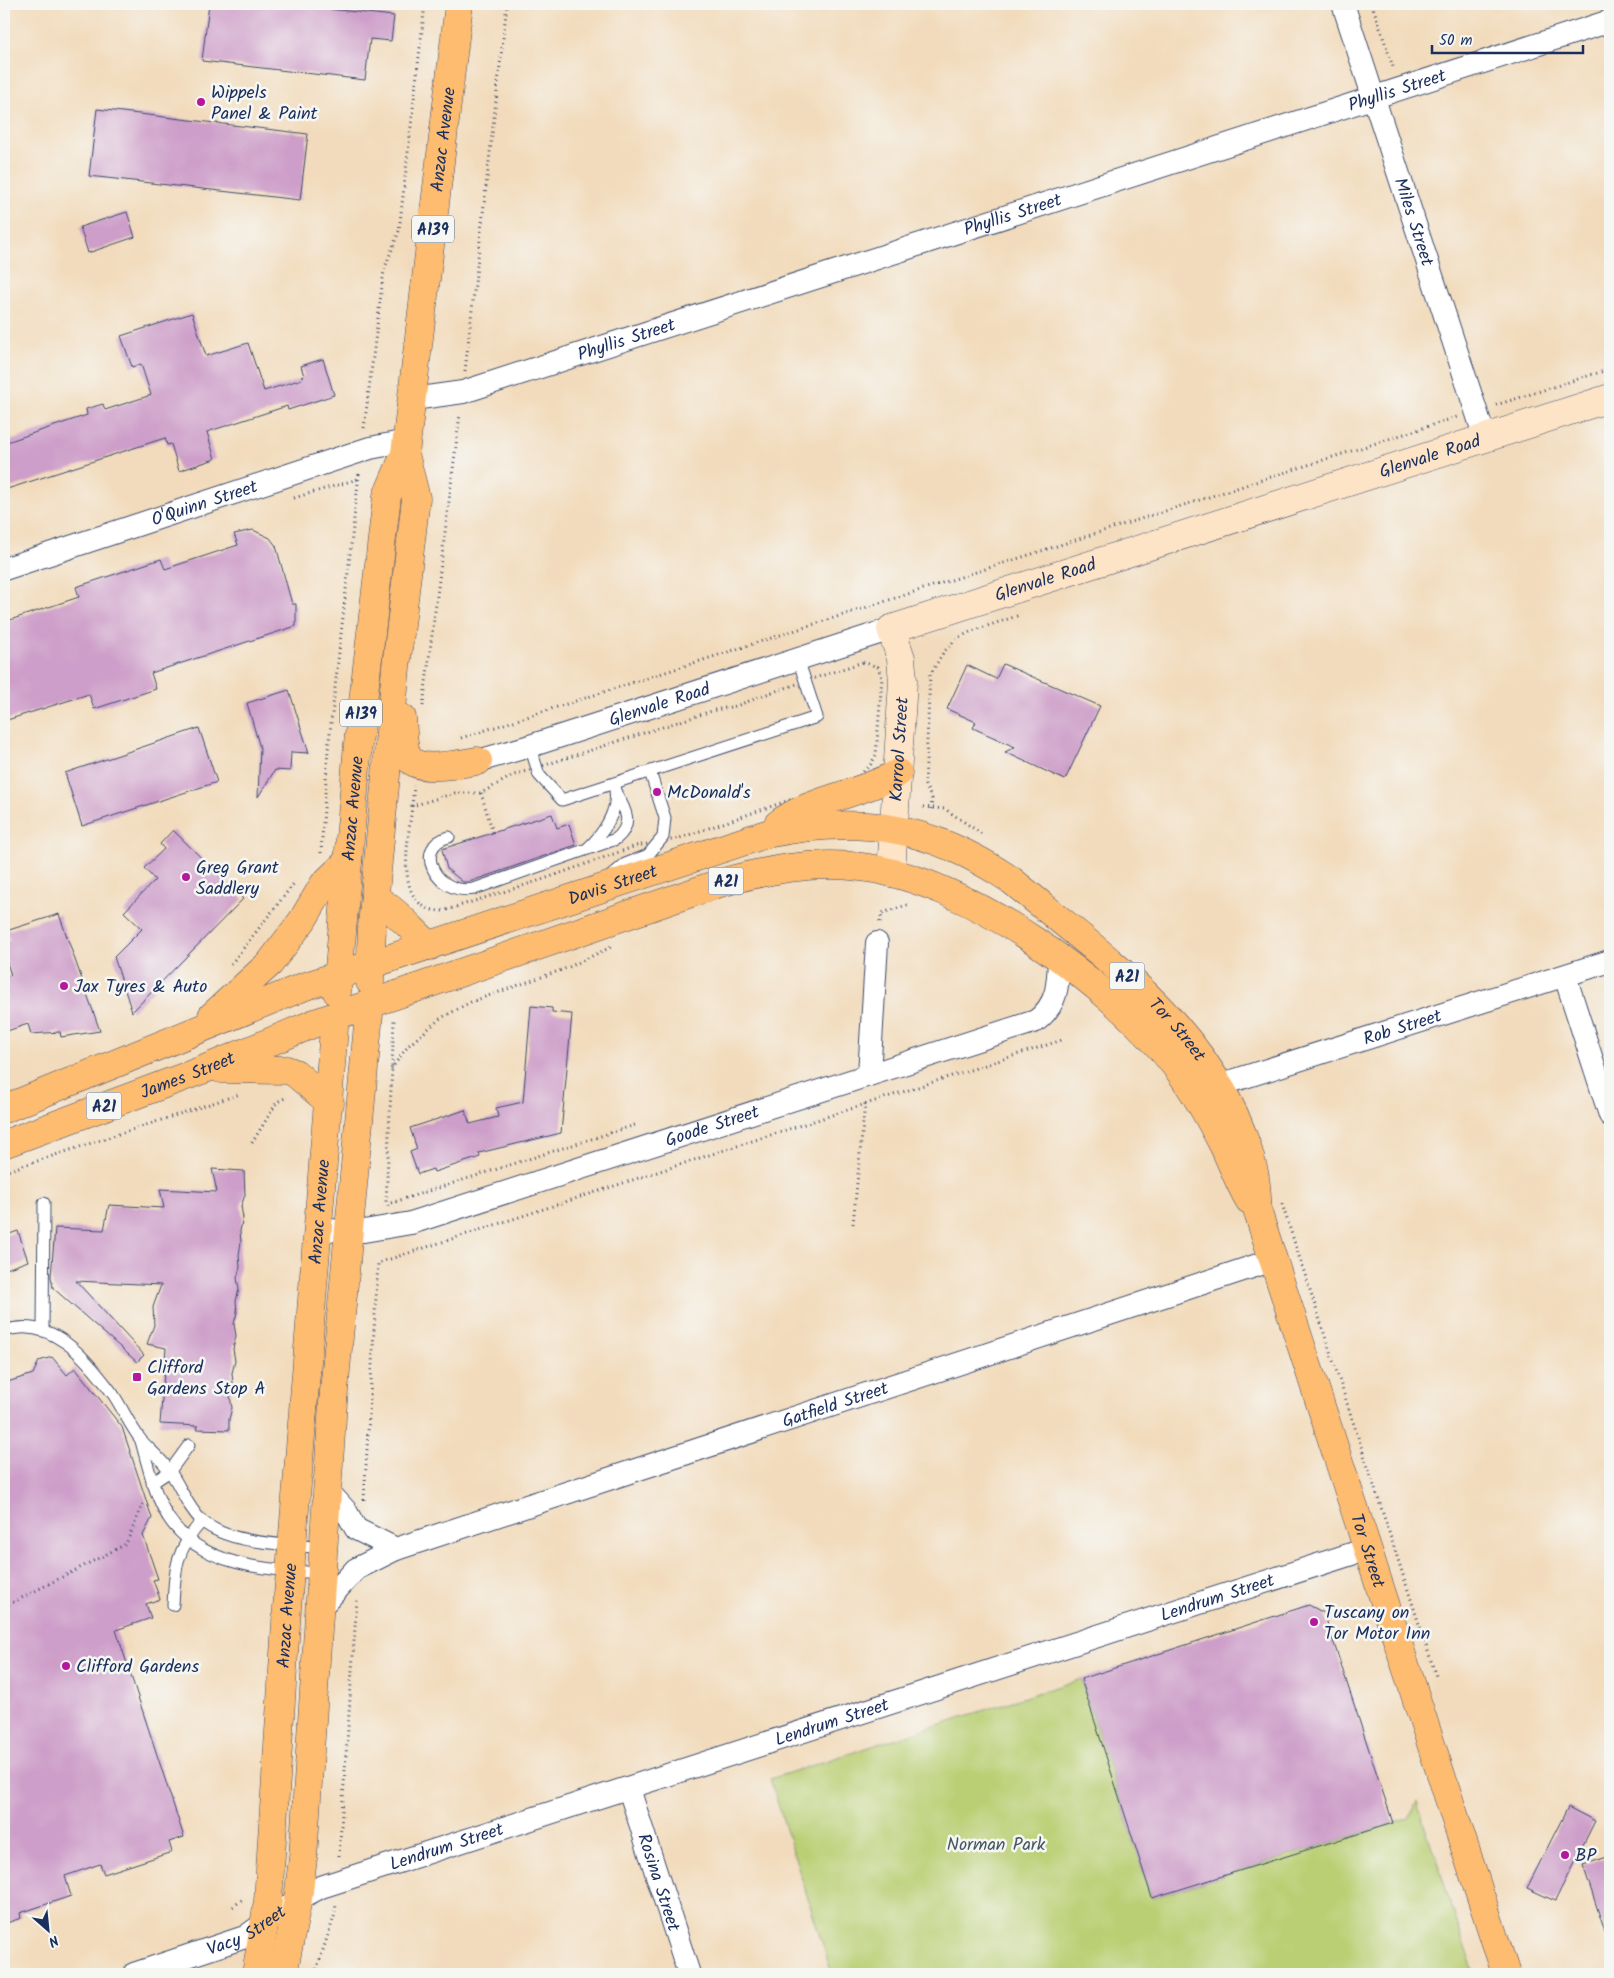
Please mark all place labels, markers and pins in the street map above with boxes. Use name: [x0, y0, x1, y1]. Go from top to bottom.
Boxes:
place label: Wippels Panel & Paint: [211, 79, 319, 129]
marker: Wippels Panel & Paint: [195, 96, 207, 108]
place label: McDonald's: [667, 779, 751, 808]
marker: McDonald's: [651, 786, 663, 798]
place label: Greg Grant Saddlery: [196, 854, 280, 904]
marker: Greg Grant Saddlery: [180, 871, 192, 883]
place label: Jax Tyres & Auto: [74, 973, 207, 1002]
marker: Jax Tyres & Auto: [58, 980, 70, 992]
place label: Clifford Gardens Stop A: [147, 1354, 265, 1404]
marker: Clifford Gardens Stop A: [131, 1371, 143, 1383]
place label: Tuscany on Tor Motor Inn: [1324, 1599, 1430, 1649]
marker: Tuscany on Tor Motor Inn: [1308, 1616, 1320, 1628]
place label: Clifford Gardens: [76, 1653, 199, 1682]
marker: Clifford Gardens: [60, 1660, 72, 1672]
place label: BP: [1575, 1842, 1597, 1871]
marker: BP: [1559, 1849, 1571, 1861]

